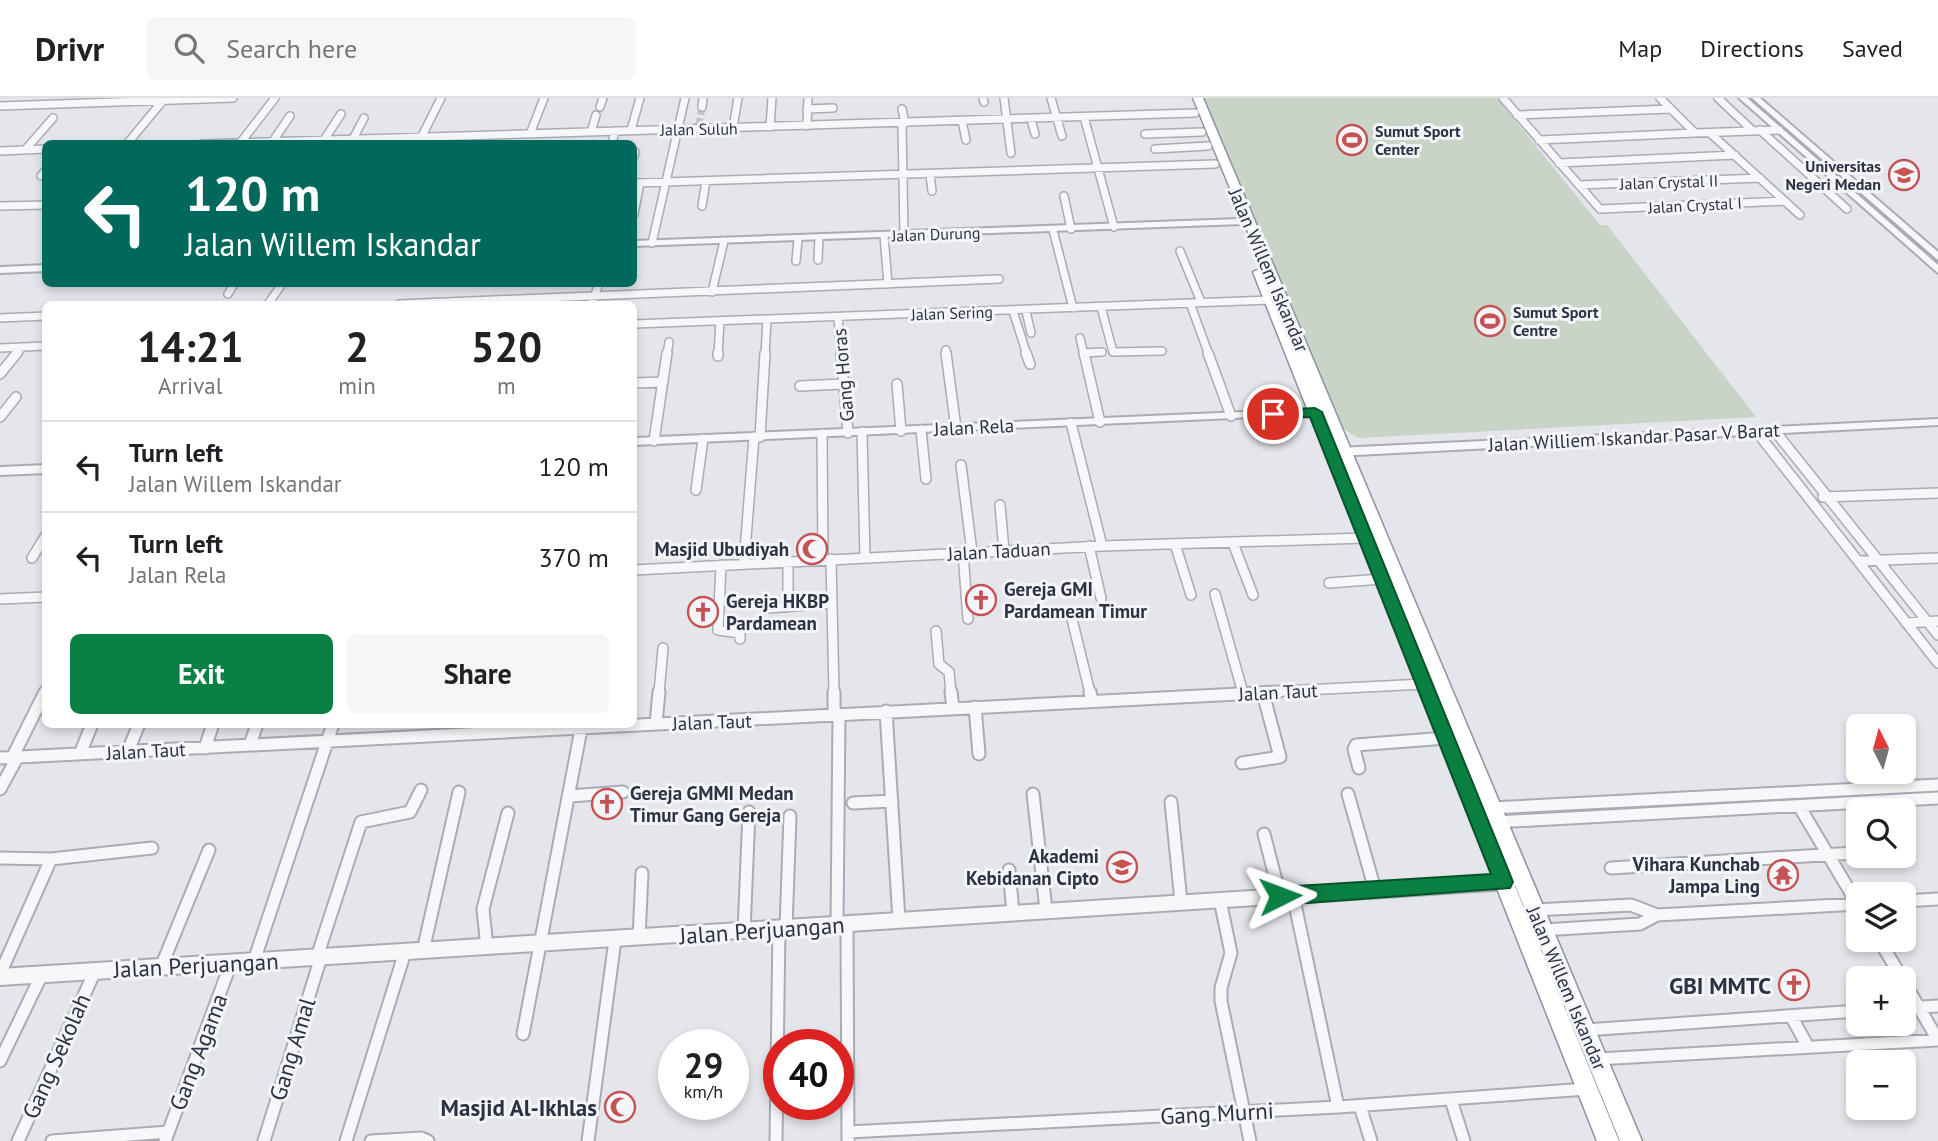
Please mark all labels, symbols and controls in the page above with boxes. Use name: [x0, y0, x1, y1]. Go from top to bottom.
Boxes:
search box: [146, 17, 636, 80]
text: Drivr: [35, 27, 104, 70]
icon: search: [170, 29, 208, 67]
text: Search here: [226, 32, 357, 65]
text: Map: [1618, 33, 1662, 64]
text: Directions: [1700, 33, 1804, 64]
text: Saved: [1842, 33, 1903, 64]
street label: Jalan Suluh: [659, 118, 738, 140]
place label: Sumut Sport Center: [1375, 121, 1461, 159]
sports icon: Sumut Sport Center: [1335, 123, 1369, 157]
place label: Universitas Negeri Medan: [1786, 156, 1881, 194]
school or university icon: Universitas Negeri Medan: [1887, 158, 1921, 192]
text: 120 m: [185, 161, 320, 225]
icon: left: [70, 168, 161, 259]
street label: Jalan Crystal II: [1619, 170, 1718, 194]
street label: Jalan Willem Iskandar: [1223, 184, 1315, 356]
street label: Jalan Crystal I: [1647, 193, 1742, 217]
street label: Jalan Durung: [890, 222, 981, 246]
text: Jalan Willem Iskandar: [185, 223, 481, 265]
street label: Jalan Sering: [910, 302, 993, 324]
place label: Sumut Sport Centre: [1513, 302, 1599, 340]
sports icon: Sumut Sport Centre: [1473, 304, 1507, 338]
text: 14:21: [137, 319, 243, 374]
text: 2: [345, 319, 369, 374]
text: 520: [471, 319, 542, 374]
street label: Gang Horas: [827, 327, 859, 423]
text: Arrival: [158, 371, 222, 400]
text: min: [338, 371, 376, 400]
text: m: [497, 371, 516, 400]
pin: [1243, 384, 1303, 444]
icon: arrive: [1254, 395, 1292, 433]
street label: Jalan Rela: [932, 413, 1015, 441]
street label: Jalan Williem Iskandar Pasar V Barat: [1487, 417, 1781, 457]
text: Turn left: [129, 436, 223, 469]
icon: left: [70, 448, 108, 486]
text: 120 m: [538, 450, 609, 483]
text: Jalan Willem Iskandar: [129, 469, 342, 498]
text: Turn left: [129, 527, 223, 560]
mosque icon: Masjid Ubudiyah: [795, 532, 829, 566]
street label: Jalan Taduan: [946, 536, 1051, 566]
place label: Masjid Ubudiyah: [655, 537, 789, 561]
icon: left: [70, 539, 108, 577]
text: 370 m: [538, 541, 609, 574]
text: Jalan Rela: [129, 560, 226, 589]
place label: Gereja GMI Pardamean Timur: [1004, 577, 1147, 623]
church icon: Gereja GMI Pardamean Timur: [964, 583, 998, 617]
place label: Gereja HKBP Pardamean: [726, 589, 829, 635]
church icon: Gereja HKBP Pardamean: [686, 595, 720, 629]
button: Exit: [70, 634, 333, 714]
button: Share: [347, 634, 609, 714]
street label: Jalan Taut: [1237, 678, 1319, 706]
street label: Jalan Taut: [671, 709, 753, 735]
north arrow: [1846, 714, 1916, 784]
map controls: [1846, 714, 1916, 1120]
street label: Jalan Taut: [105, 737, 187, 765]
place label: Gereja GMMI Medan Timur Gang Gereja: [630, 781, 794, 827]
church icon: Gereja GMMI Medan Timur Gang Gereja: [590, 787, 624, 821]
button: search: [1846, 798, 1916, 868]
place label: Akademi Kebidanan Cipto: [966, 844, 1099, 890]
school or university icon: Akademi Kebidanan Cipto: [1105, 850, 1139, 884]
place label: Vihara Kunchab Jampa Ling: [1632, 852, 1760, 898]
temple icon: Vihara Kunchab Jampa Ling: [1766, 858, 1800, 892]
position arrow: [1243, 859, 1317, 933]
button: layers: [1846, 882, 1916, 952]
street label: Jalan Willem Iskandar: [1521, 902, 1613, 1074]
street label: Jalan Perjuangan: [678, 910, 845, 950]
street label: Jalan Perjuangan: [112, 946, 279, 984]
button: +: [1846, 966, 1916, 1036]
church icon: GBI MMTC: [1777, 968, 1811, 1002]
place label: GBI MMTC: [1669, 971, 1771, 1000]
street label: Gang Sekolah: [15, 989, 97, 1123]
street label: Gang Agama: [162, 989, 234, 1115]
street label: Gang Amal: [263, 994, 321, 1104]
speed limit sign: 40: [763, 1029, 854, 1120]
text: 29: [684, 1042, 723, 1088]
button: −: [1846, 1050, 1916, 1120]
text: km/h: [684, 1080, 723, 1103]
mosque icon: Masjid Al-Ikhlas: [603, 1090, 637, 1124]
place label: Masjid Al-Ikhlas: [441, 1093, 597, 1122]
street label: Gang Murni: [1159, 1096, 1275, 1130]

